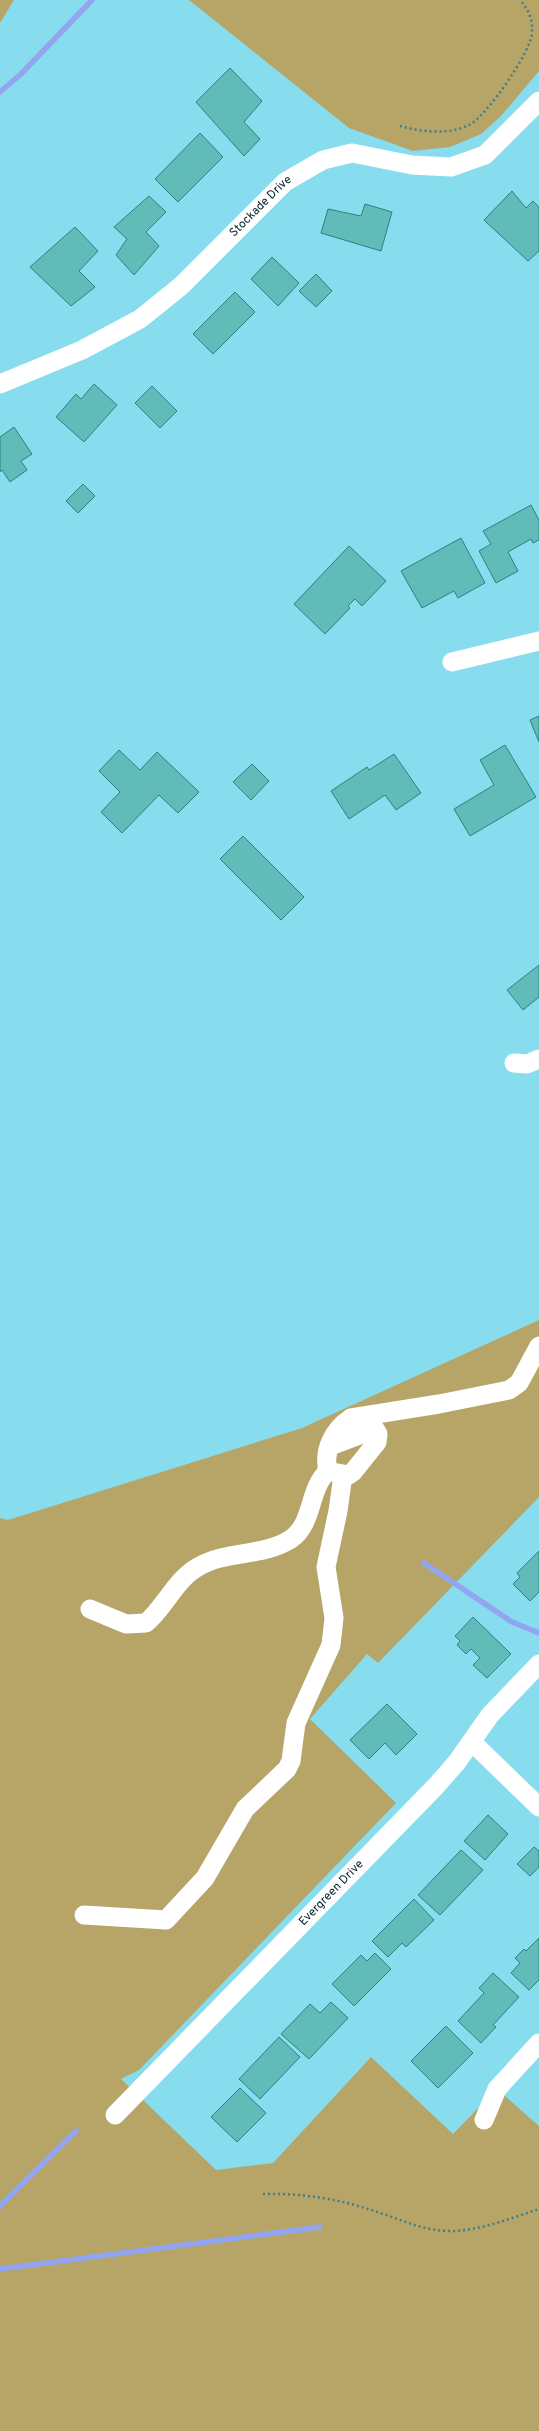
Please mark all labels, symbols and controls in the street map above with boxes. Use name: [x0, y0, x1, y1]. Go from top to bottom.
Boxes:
street label: Stockade Drive: [226, 172, 295, 241]
street label: Evergreen Drive: [296, 1857, 367, 1930]

